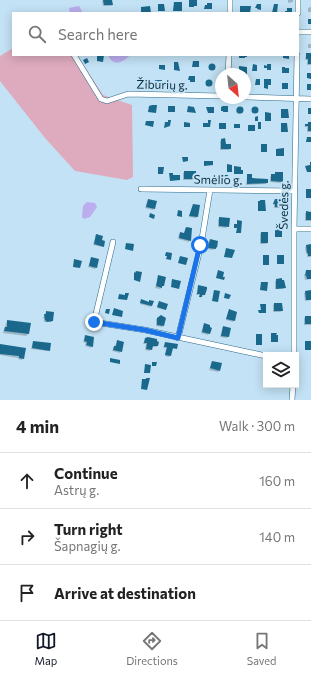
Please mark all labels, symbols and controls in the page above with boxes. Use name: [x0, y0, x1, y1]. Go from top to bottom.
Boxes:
search box: [12, 12, 299, 56]
icon: search: [26, 23, 48, 45]
text: Search here: [58, 25, 137, 43]
north arrow: [215, 68, 251, 104]
street label: Žiburių g.: [136, 77, 188, 91]
street label: Smėlio g.: [194, 172, 243, 186]
street label: Švedės g.: [276, 180, 290, 230]
route start: [191, 236, 209, 254]
route end: [85, 313, 103, 331]
map controls: [263, 352, 299, 388]
button: layers: [263, 352, 299, 388]
text: 4 min: [16, 416, 59, 437]
text: Walk · 300 m: [219, 418, 295, 434]
text: Continue: [54, 464, 118, 482]
icon: ahead: [16, 470, 38, 492]
text: 160 m: [259, 473, 295, 489]
text: Astrų g.: [54, 482, 99, 498]
text: Turn right: [54, 520, 123, 538]
icon: right: [16, 526, 38, 548]
text: 140 m: [259, 529, 295, 545]
text: Šapnagių g.: [54, 538, 121, 554]
icon: arrive: [16, 582, 38, 604]
text: Arrive at destination: [54, 584, 196, 602]
tab: Map: [35, 630, 57, 667]
tab: Directions: [126, 630, 178, 667]
tab: Saved: [247, 630, 276, 667]

